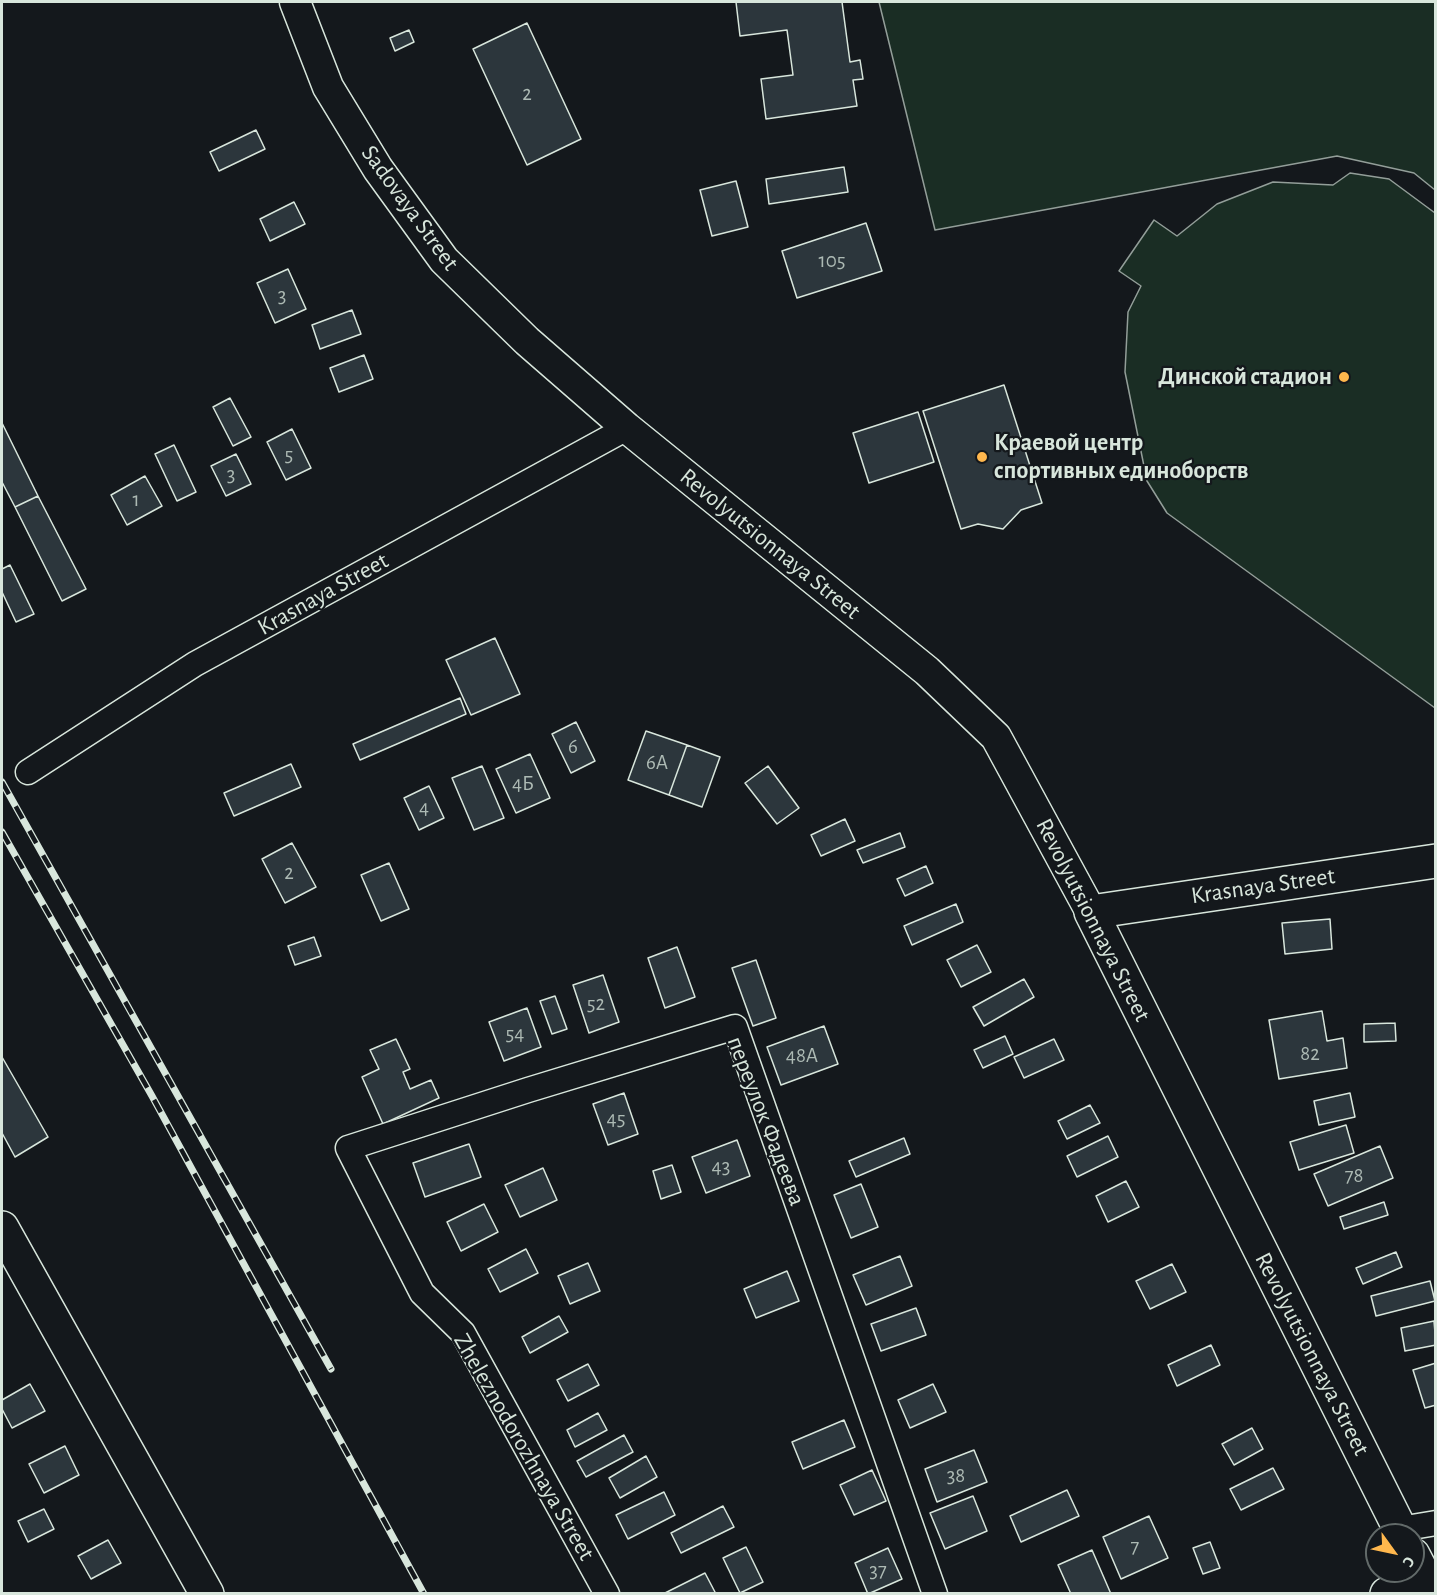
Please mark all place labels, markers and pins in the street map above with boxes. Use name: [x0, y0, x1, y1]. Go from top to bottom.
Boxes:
place label: Динской стадион: [1158, 363, 1332, 391]
marker: Динской стадион: [1337, 370, 1351, 384]
place label: Краевой центр спортивных единоборств: [994, 429, 1248, 485]
marker: Краевой центр спортивных единоборств: [975, 450, 989, 464]

